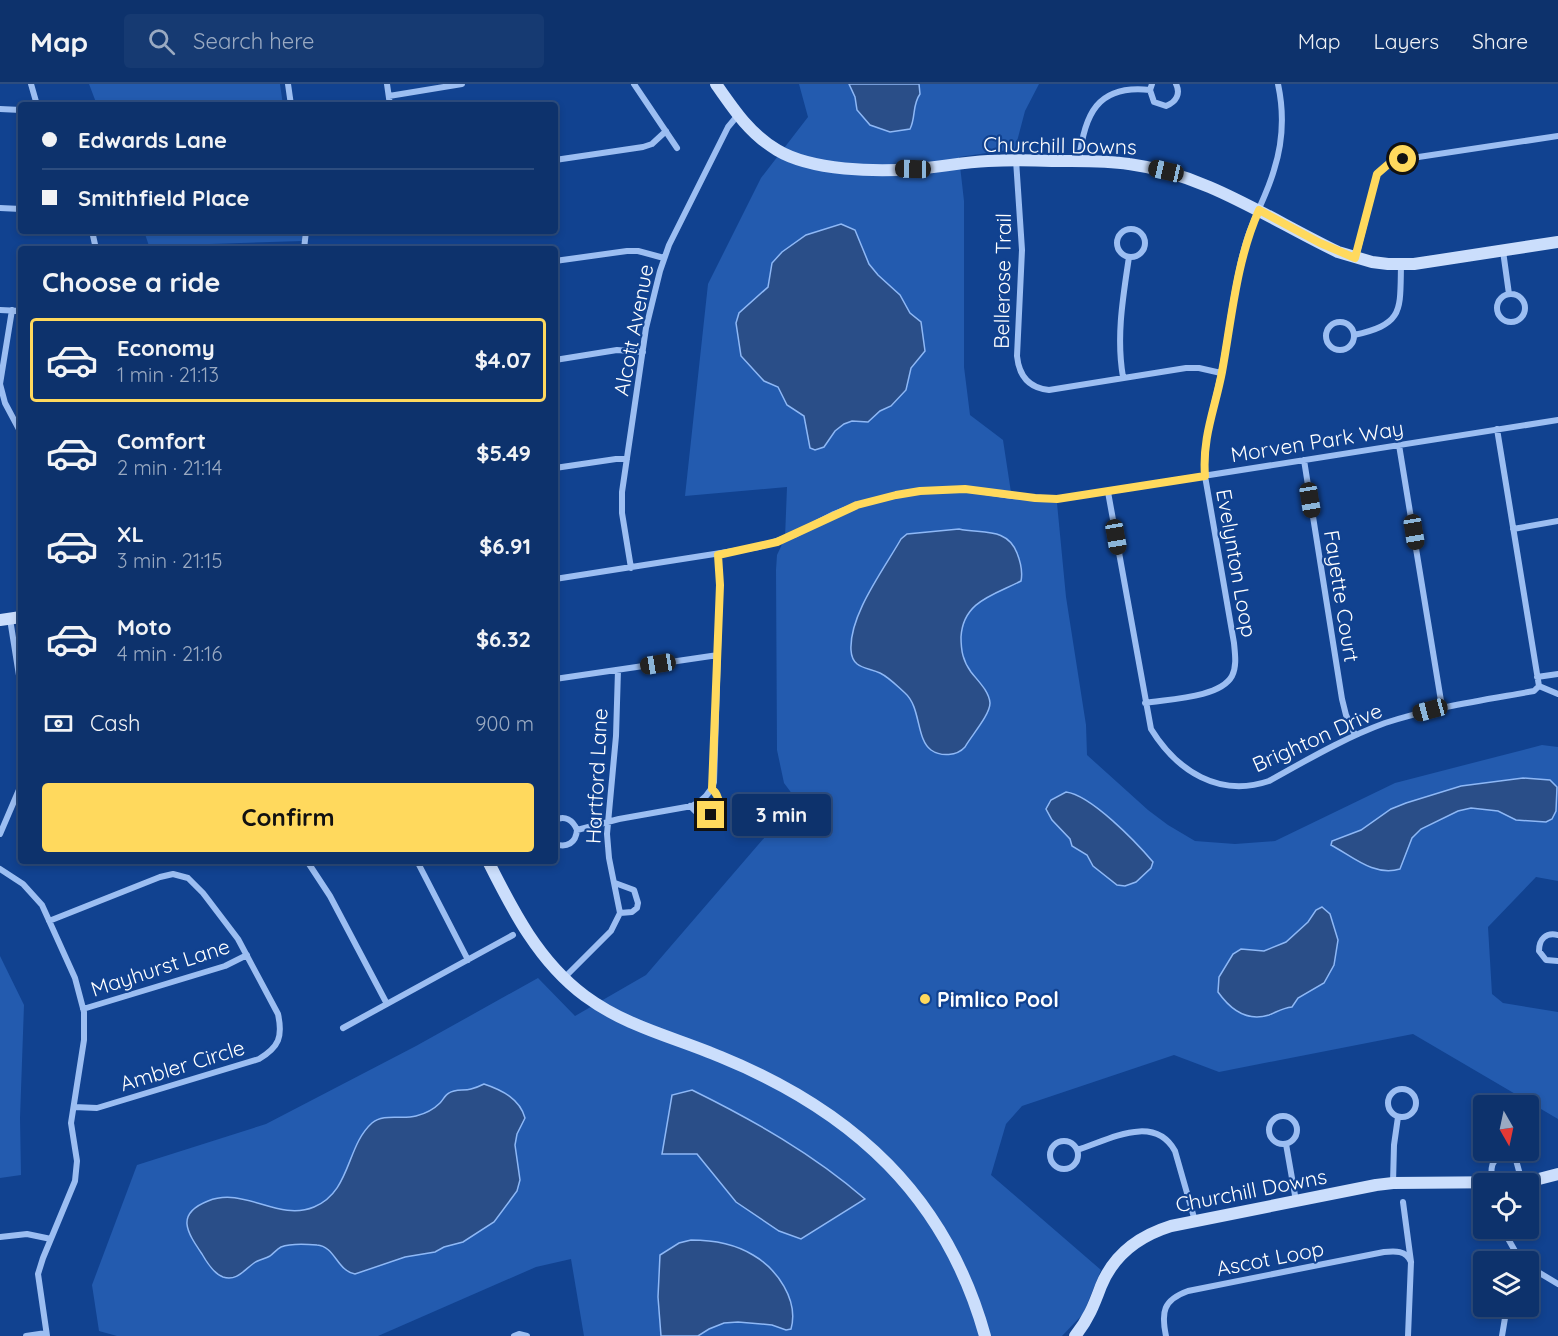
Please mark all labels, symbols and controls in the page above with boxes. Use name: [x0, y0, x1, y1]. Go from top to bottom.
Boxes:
search box: [124, 14, 544, 68]
text: Map: [30, 24, 88, 59]
icon: search: [145, 25, 178, 58]
text: Search here: [193, 27, 315, 55]
text: Map: [1298, 28, 1341, 54]
text: Layers: [1374, 28, 1439, 54]
text: Share: [1472, 28, 1528, 54]
text: Edwards Lane: [78, 126, 227, 154]
street label: Churchill Downs: [983, 131, 1137, 159]
route start: [1389, 145, 1416, 172]
car: [1146, 158, 1186, 184]
car: [895, 160, 931, 178]
text: Smithfield Place: [78, 184, 249, 212]
street label: Bellerose Trail: [988, 213, 1016, 349]
street label: Alcott Avenue: [607, 262, 659, 398]
text: Choose a ride: [42, 265, 220, 299]
icon: car: [45, 333, 99, 387]
text: Economy: [117, 334, 215, 362]
text: $4.07: [475, 346, 531, 374]
text: 1 min · 21:13: [117, 362, 219, 387]
street label: Morven Park Way: [1229, 414, 1405, 468]
icon: car: [45, 426, 99, 480]
text: Comfort: [117, 427, 206, 455]
text: $5.49: [476, 439, 531, 467]
text: 2 min · 21:14: [117, 455, 222, 480]
car: [1298, 481, 1322, 519]
street label: Evelynton Loop: [1211, 487, 1263, 639]
car: [1402, 513, 1426, 551]
car: [1104, 518, 1128, 556]
icon: car: [45, 519, 99, 573]
text: XL: [117, 520, 144, 548]
street label: Fayette Court: [1319, 528, 1365, 664]
text: $6.91: [479, 532, 531, 560]
text: 3 min · 21:15: [117, 548, 222, 573]
icon: car: [45, 612, 99, 666]
text: Moto: [117, 613, 171, 641]
text: $6.32: [476, 625, 531, 653]
text: 4 min · 21:16: [117, 641, 222, 666]
car: [639, 652, 677, 676]
street label: Brighton Drive: [1248, 697, 1386, 777]
car: [1410, 697, 1450, 723]
icon: cash: [42, 707, 75, 740]
street label: Hartford Lane: [579, 707, 613, 845]
text: Cash: [90, 709, 141, 737]
text: 900 m: [475, 711, 534, 736]
button: Confirm: [42, 783, 534, 852]
callout: 3 min: [732, 794, 831, 836]
route end: [697, 801, 724, 828]
text: 3 min: [756, 802, 807, 827]
street label: Mayhurst Lane: [87, 932, 233, 1002]
place label: Pimlico Pool: [937, 986, 1059, 1012]
marker: Pimlico Pool: [918, 992, 932, 1006]
street label: Ambler Circle: [117, 1034, 247, 1096]
north arrow: [1473, 1095, 1539, 1161]
map controls: [1473, 1095, 1539, 1317]
street label: Churchill Downs: [1173, 1163, 1329, 1217]
button: locate: [1473, 1173, 1539, 1239]
street label: Ascot Loop: [1214, 1235, 1326, 1281]
button: layers: [1473, 1251, 1539, 1317]

